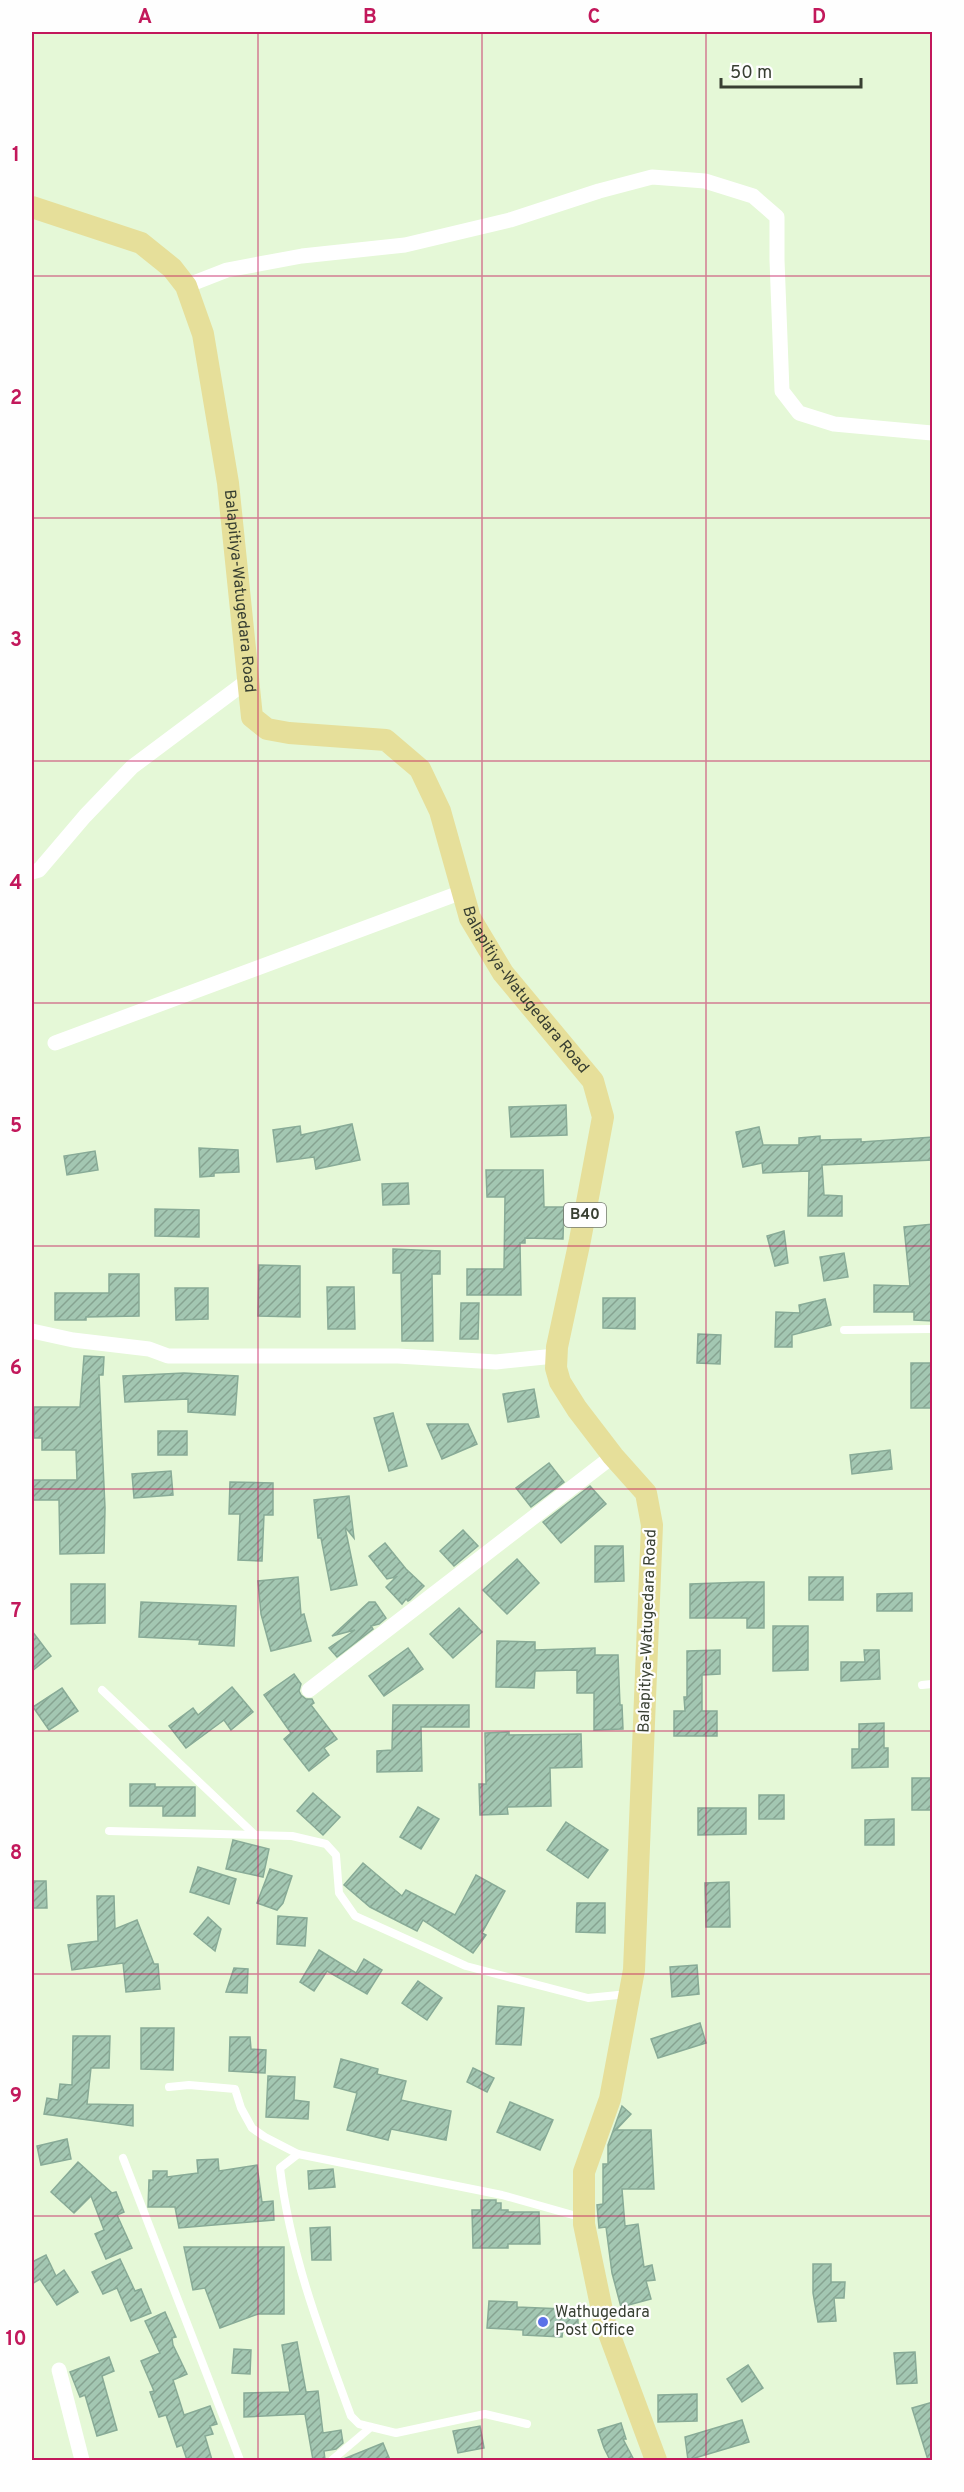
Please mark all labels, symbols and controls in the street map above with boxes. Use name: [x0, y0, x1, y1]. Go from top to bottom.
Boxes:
text: A: [138, 5, 152, 31]
text: B: [363, 5, 377, 31]
text: C: [588, 5, 600, 31]
text: D: [812, 5, 826, 31]
scale bar: [721, 51, 860, 89]
text: 50 m: [730, 62, 772, 85]
text: 1: [12, 143, 20, 169]
text: 2: [10, 386, 22, 412]
street label: Balapitiya-Watugedara Road: [219, 489, 259, 694]
text: 3: [10, 628, 22, 654]
text: 4: [10, 871, 22, 897]
street label: Balapitiya-Watugedara Road: [457, 904, 593, 1078]
text: 5: [10, 1114, 22, 1140]
road number: B40: [564, 1203, 606, 1227]
text: 6: [10, 1356, 22, 1382]
street label: Balapitiya-Watugedara Road: [634, 1529, 662, 1733]
text: 7: [11, 1599, 21, 1625]
text: 8: [10, 1841, 22, 1867]
text: 9: [10, 2084, 22, 2110]
place label: Wathugedara Post Office: [555, 2303, 650, 2341]
marker: Wathugedara Post Office: [536, 2315, 550, 2329]
text: 10: [5, 2327, 27, 2353]

